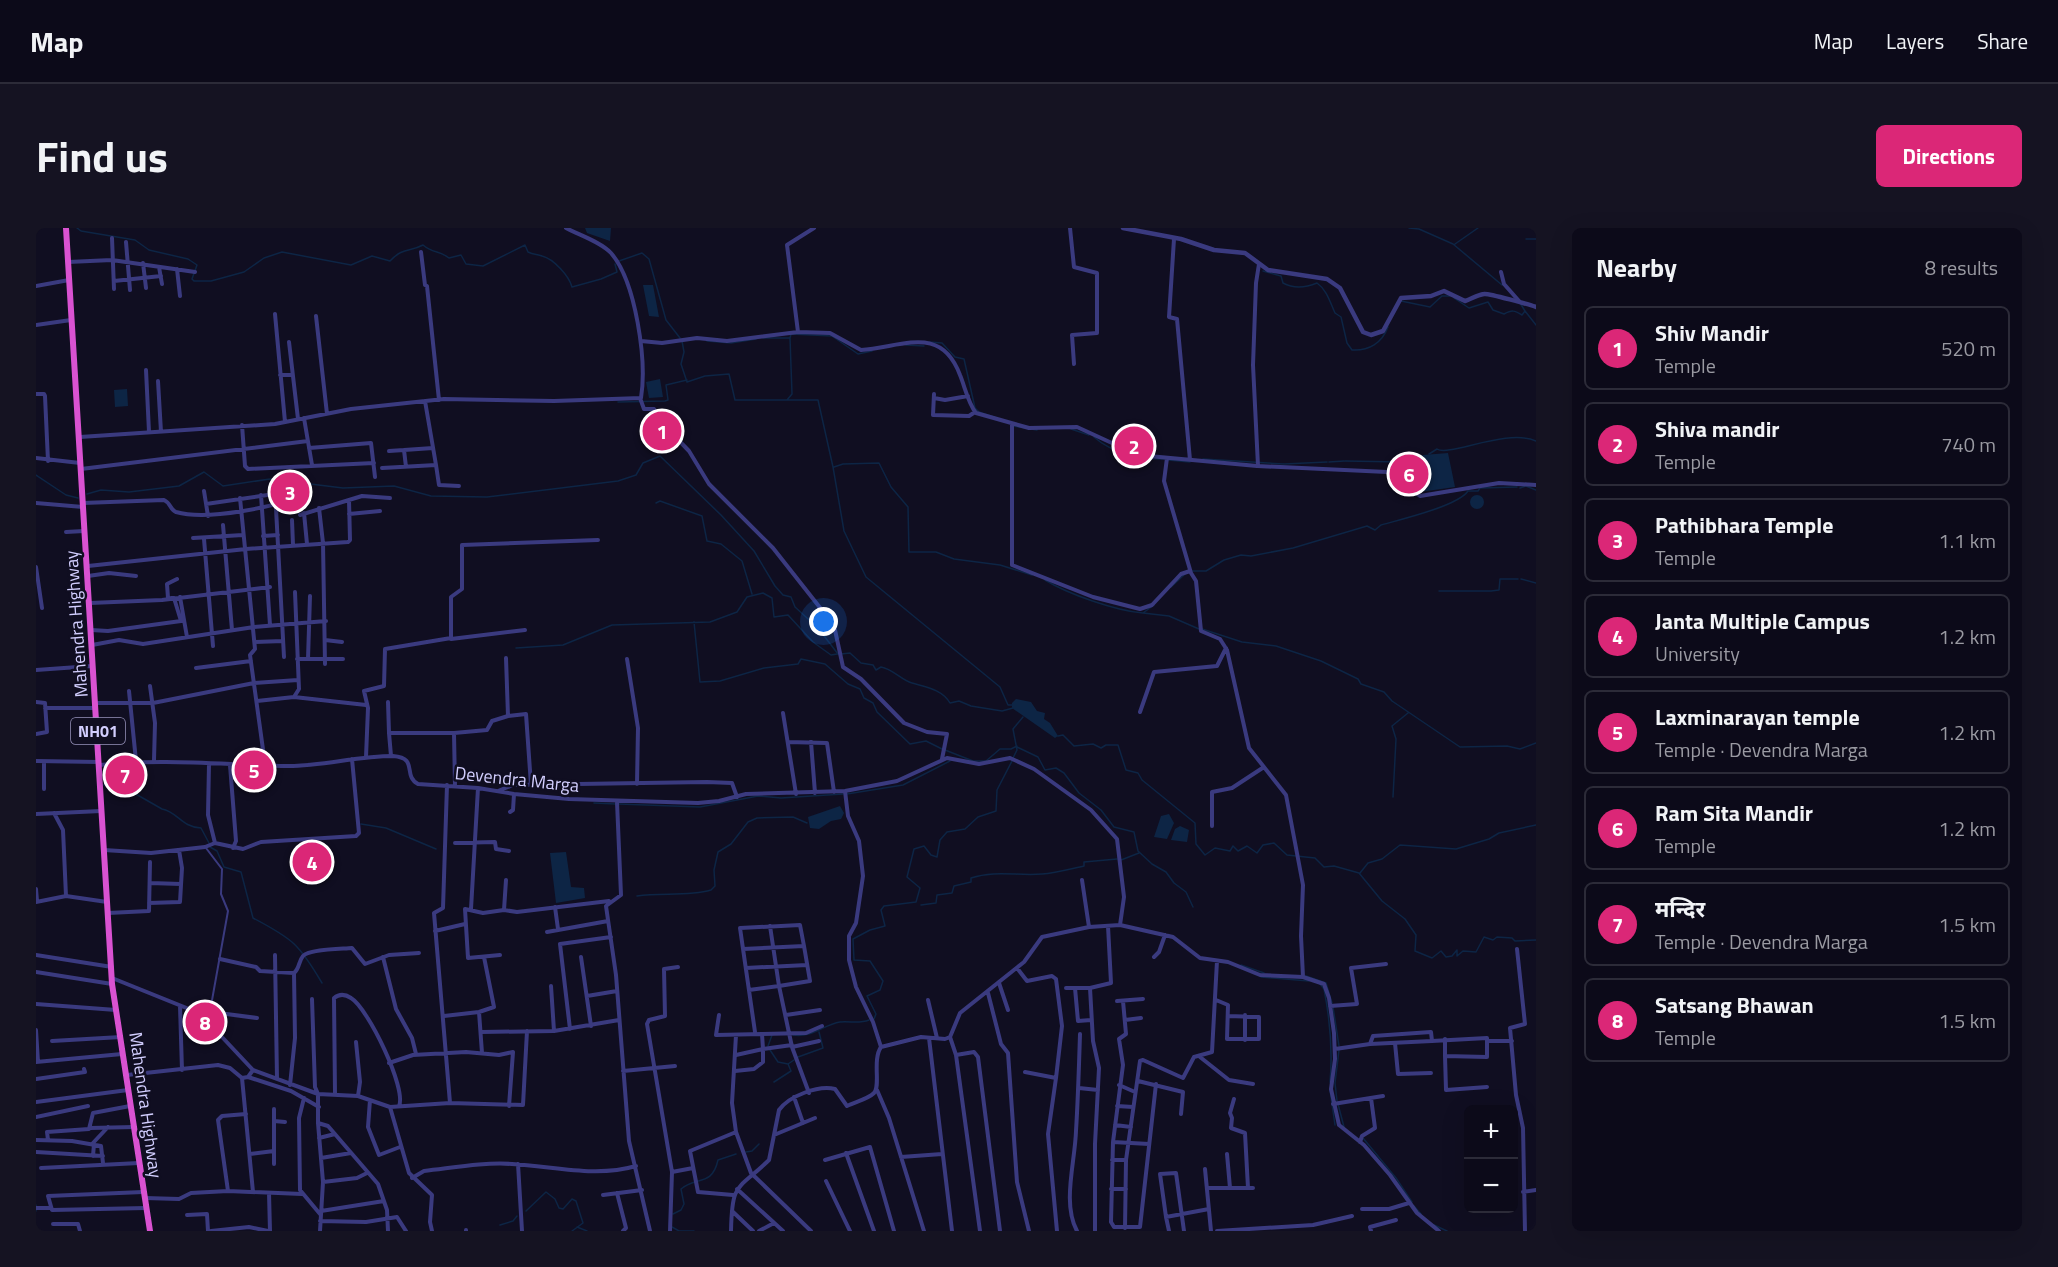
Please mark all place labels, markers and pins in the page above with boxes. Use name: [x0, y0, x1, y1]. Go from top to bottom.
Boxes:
pin: 1: [642, 408, 682, 454]
pin: 2: [1114, 424, 1154, 468]
pin: 6: [1390, 452, 1428, 496]
pin: 3: [270, 470, 310, 514]
pin: 5: [234, 748, 274, 792]
pin: 7: [106, 752, 145, 798]
pin: 4: [292, 840, 332, 884]
pin: 8: [186, 1000, 224, 1044]

